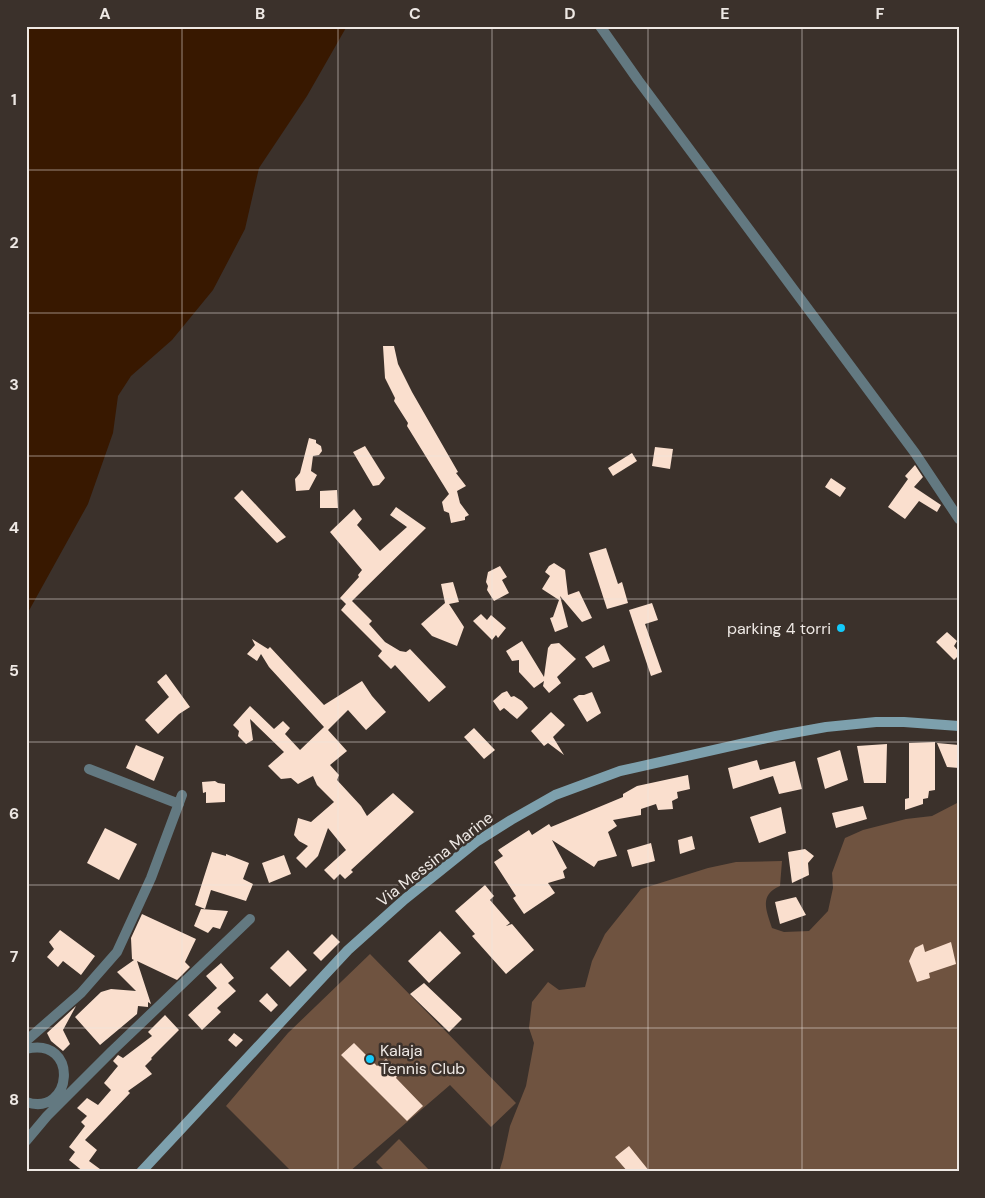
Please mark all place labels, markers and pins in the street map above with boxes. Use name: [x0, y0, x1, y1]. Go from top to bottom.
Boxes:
place label: parking 4 torri: [727, 618, 831, 639]
marker: parking 4 torri: [835, 622, 847, 634]
place label: Kalaja Tennis Club: [380, 1040, 465, 1079]
marker: Kalaja Tennis Club: [364, 1053, 376, 1065]

